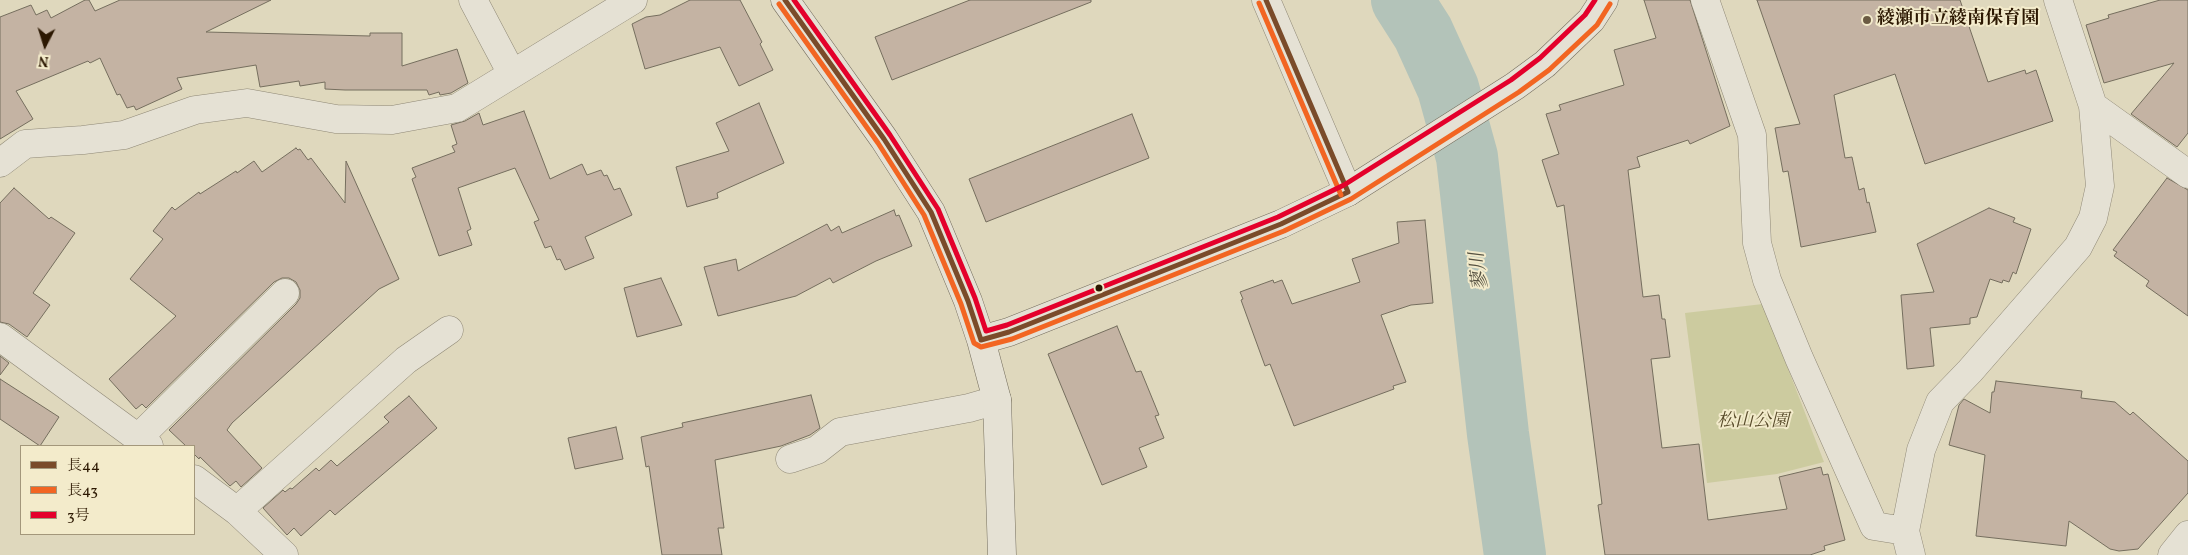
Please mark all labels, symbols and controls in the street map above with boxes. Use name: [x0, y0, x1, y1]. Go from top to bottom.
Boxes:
place label: 綾瀬市立綾南保育園: [1877, 9, 2039, 31]
marker: 綾瀬市立綾南保育園: [1861, 14, 1873, 26]
north arrow: [20, 20, 70, 70]
text: N: [38, 51, 50, 70]
water label: 蓼川: [1467, 251, 1495, 291]
unlabelled marker: [1094, 283, 1104, 293]
park label: 松山公園: [1717, 412, 1789, 434]
legend: [20, 445, 195, 535]
text: 長44: [67, 456, 100, 477]
text: 長43: [67, 481, 98, 502]
text: 3号: [67, 506, 90, 527]

